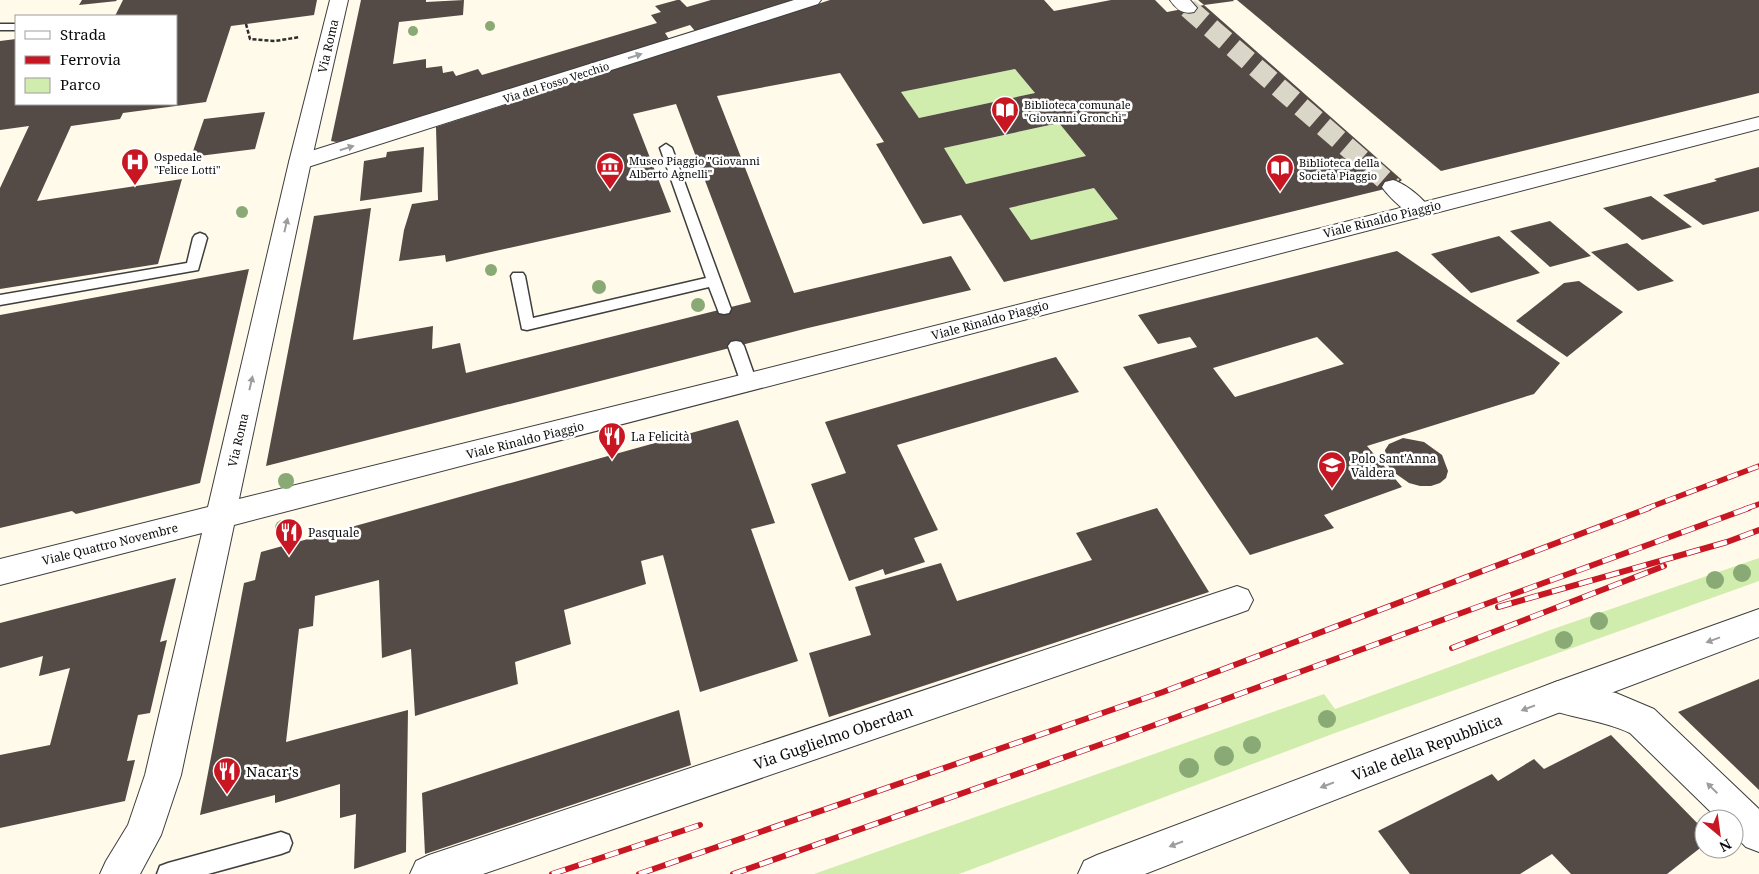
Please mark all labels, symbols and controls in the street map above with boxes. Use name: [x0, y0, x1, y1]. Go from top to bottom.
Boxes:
legend: [15, 15, 178, 105]
street label: Via Roma: [314, 17, 342, 75]
text: Strada: [60, 24, 106, 44]
text: Ferrovia: [60, 49, 121, 69]
one-way arrow: [628, 52, 643, 60]
street label: Via del Fosso Vecchio: [501, 58, 611, 106]
text: Parco: [60, 74, 101, 94]
library icon: Biblioteca comunale "Giovanni Gronchi": [990, 95, 1020, 134]
place label: Biblioteca comunale "Giovanni Gronchi": [1024, 97, 1131, 125]
one-way arrow: [340, 143, 355, 151]
hospital icon: Ospedale "Felice Lotti": [120, 147, 150, 186]
place label: Ospedale "Felice Lotti": [154, 149, 220, 177]
museum icon: Museo Piaggio "Giovanni Alberto Agnelli": [595, 151, 625, 190]
place label: Museo Piaggio "Giovanni Alberto Agnelli": [629, 153, 760, 181]
library icon: Biblioteca della Società Piaggio: [1265, 153, 1295, 192]
place label: Biblioteca della Società Piaggio: [1299, 155, 1380, 183]
street label: Viale Rinaldo Piaggio: [1321, 196, 1443, 242]
one-way arrow: [282, 217, 290, 232]
street label: Viale Rinaldo Piaggio: [929, 296, 1051, 344]
one-way arrow: [247, 376, 255, 391]
street label: Via Roma: [224, 411, 252, 469]
street label: Viale Rinaldo Piaggio: [464, 417, 586, 463]
restaurant icon: La Felicità: [597, 421, 627, 460]
place label: La Felicità: [631, 428, 690, 445]
school or university icon: Polo Sant'Anna Valdera: [1317, 450, 1347, 489]
place label: Polo Sant'Anna Valdera: [1351, 450, 1437, 481]
restaurant icon: Pasquale: [274, 517, 304, 556]
street label: Viale Quattro Novembre: [40, 519, 180, 569]
place label: Pasquale: [308, 524, 359, 541]
one-way arrow: [1706, 637, 1721, 644]
street label: Via Guglielmo Oberdan: [751, 700, 916, 774]
one-way arrow: [1521, 705, 1535, 713]
street label: Viale della Repubblica: [1349, 709, 1505, 785]
restaurant icon: Nacar's: [212, 756, 242, 795]
place label: Nacar's: [246, 761, 299, 781]
one-way arrow: [1320, 782, 1335, 790]
one-way arrow: [1706, 782, 1718, 794]
north arrow: [1694, 809, 1744, 859]
text: N: [1716, 835, 1735, 857]
one-way arrow: [1168, 841, 1183, 848]

